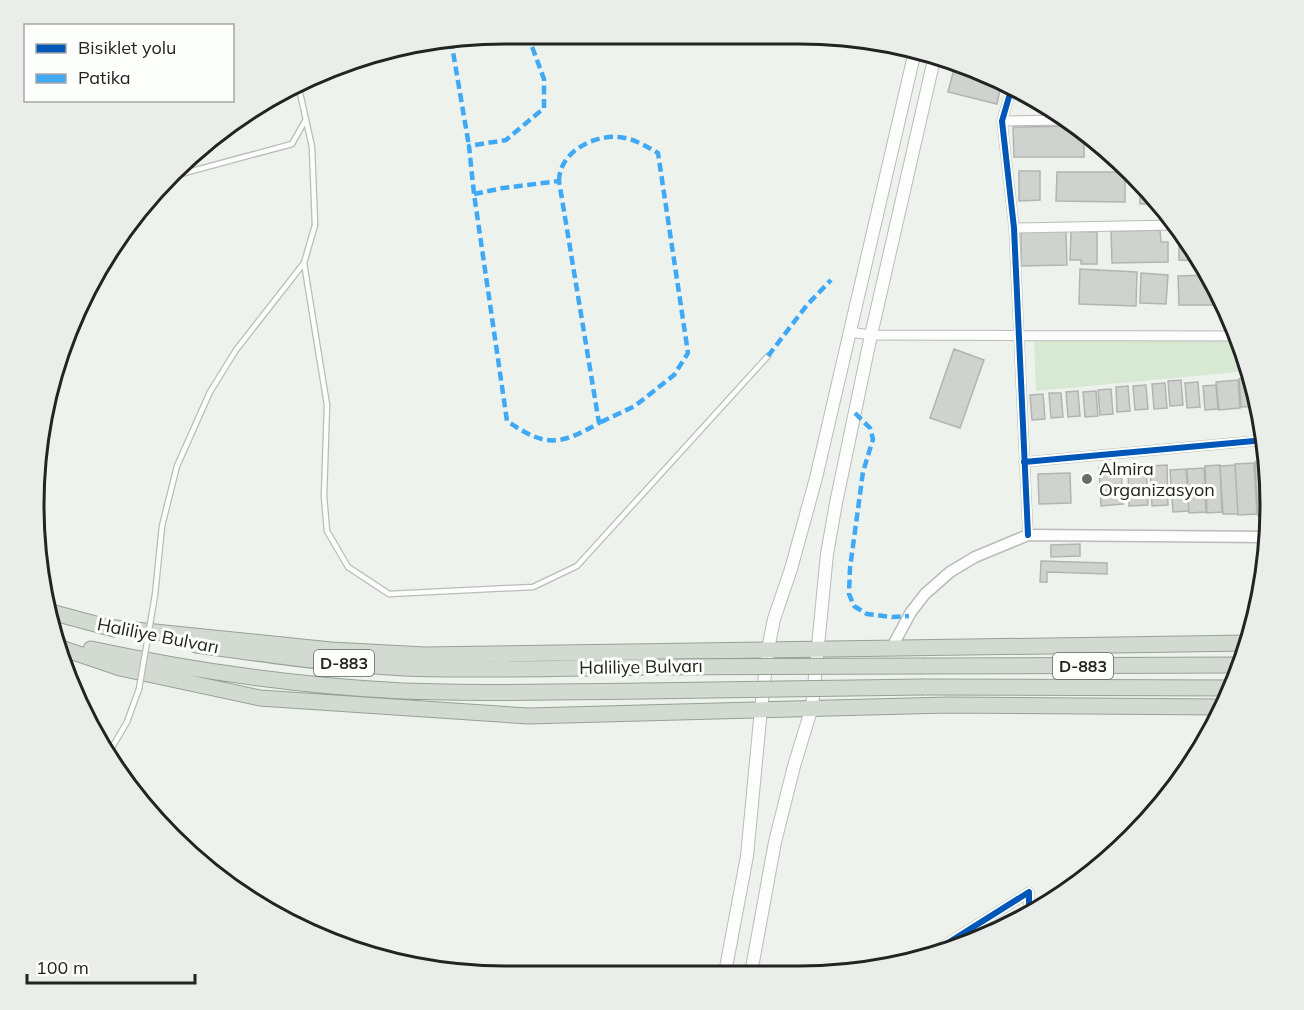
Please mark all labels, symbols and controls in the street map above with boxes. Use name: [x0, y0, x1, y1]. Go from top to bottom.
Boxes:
legend: [24, 24, 234, 102]
text: Bisiklet yolu: [78, 36, 176, 59]
text: Patika: [78, 66, 131, 89]
place label: Almira Organizasyon: [1099, 457, 1215, 501]
marker: Almira Organizasyon: [1080, 472, 1094, 486]
street label: Haliliye Bulvarı: [95, 612, 221, 659]
road number: D-883: [314, 650, 374, 676]
road number: D-883: [1053, 653, 1113, 679]
street label: Haliliye Bulvarı: [579, 654, 703, 679]
scale bar: [27, 947, 195, 985]
text: 100 m: [36, 956, 89, 979]

